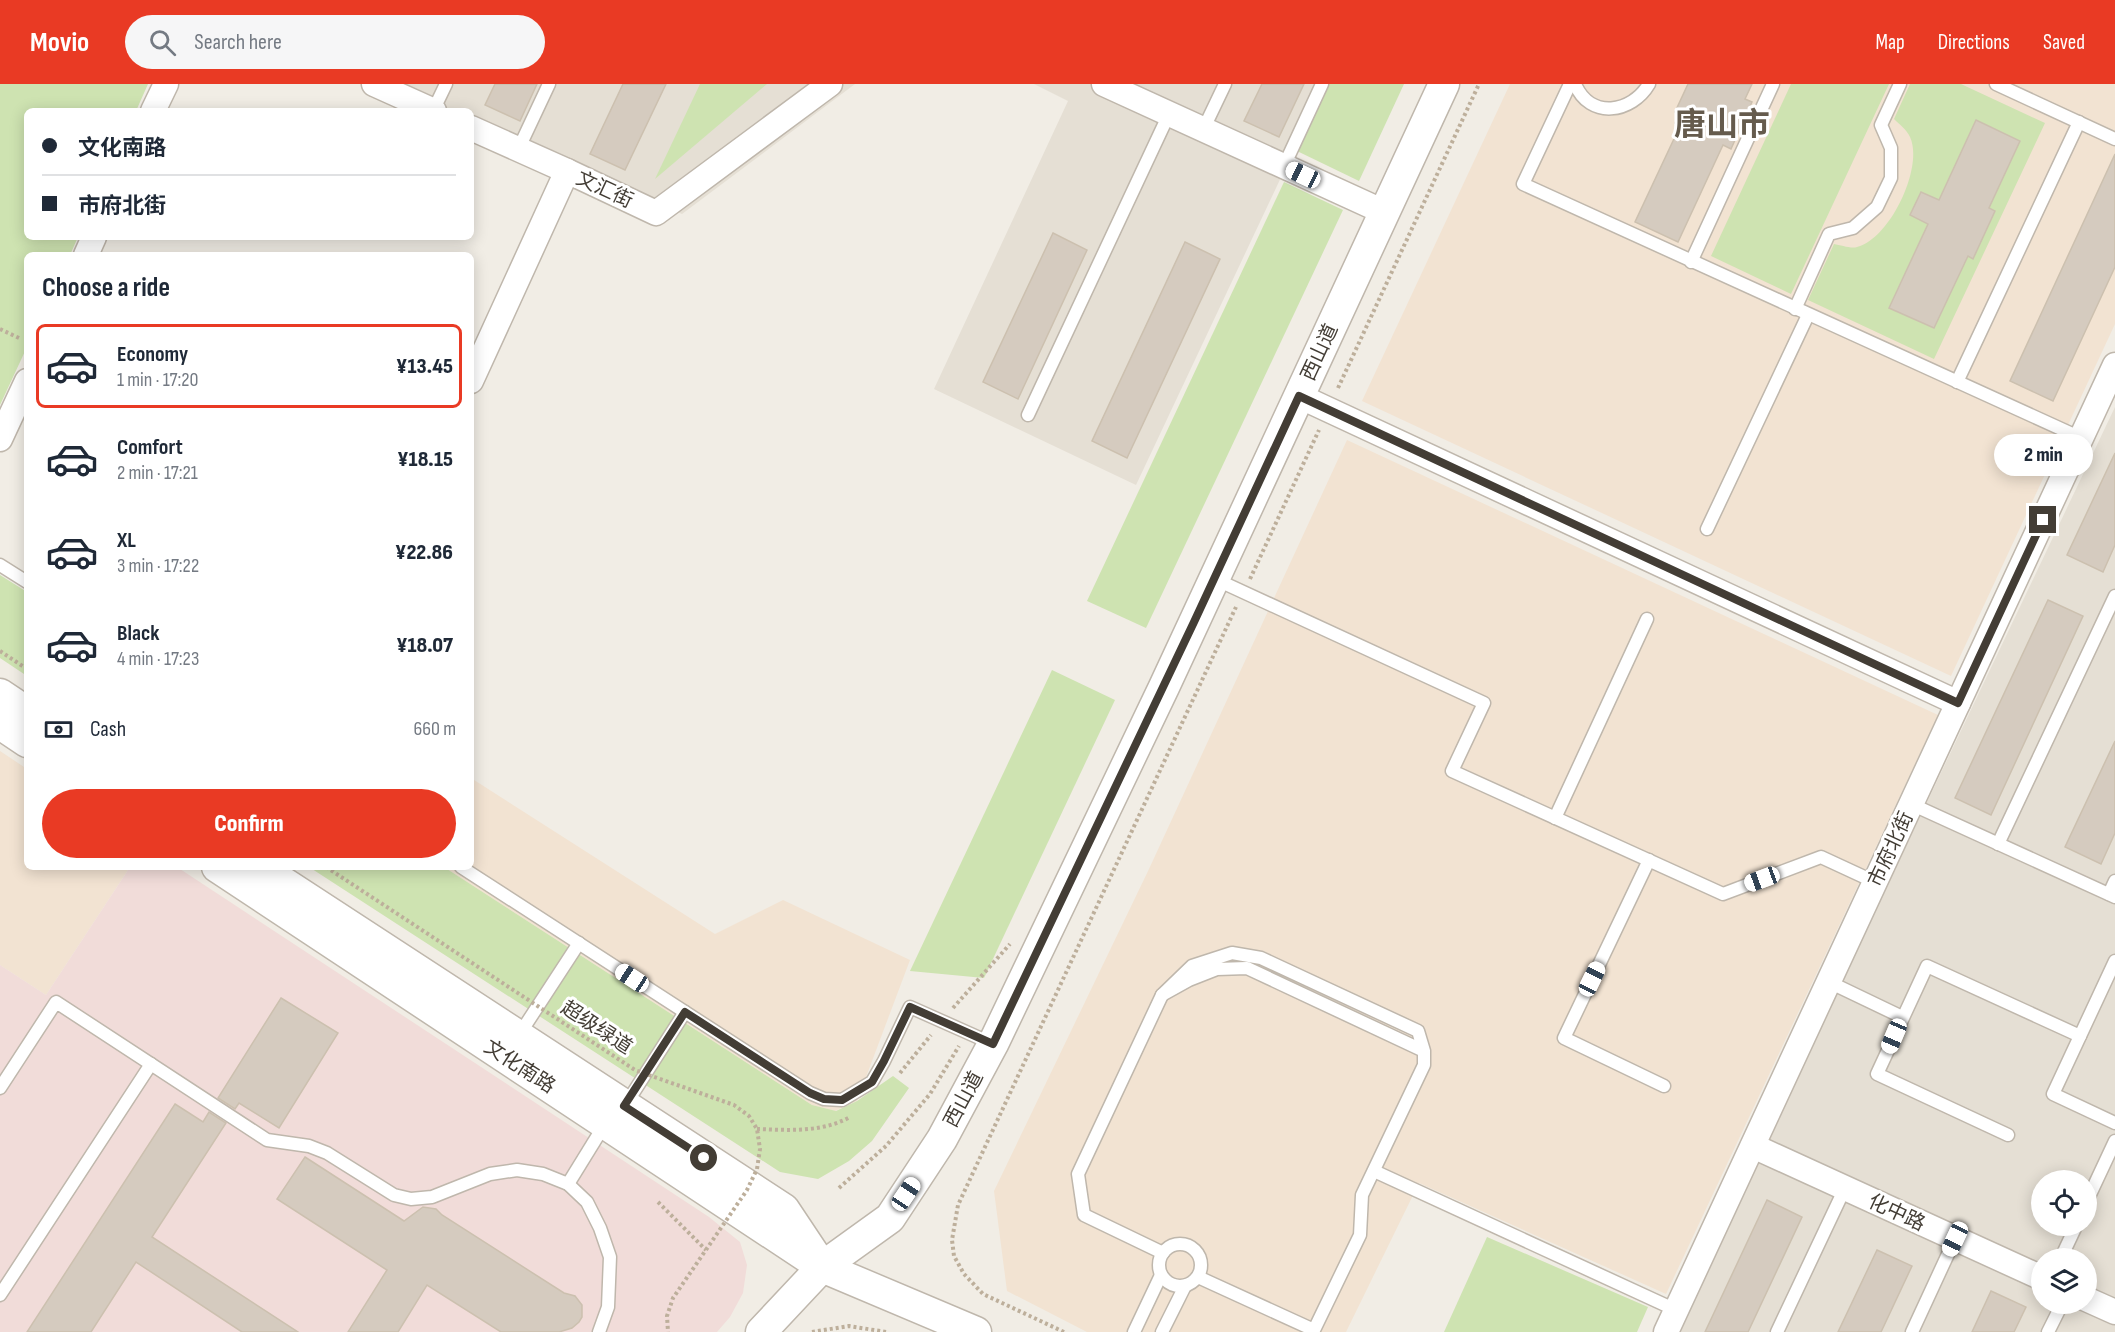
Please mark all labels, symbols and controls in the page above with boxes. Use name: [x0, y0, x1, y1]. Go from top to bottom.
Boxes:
search box: [125, 15, 545, 69]
text: Movio: [30, 26, 89, 59]
icon: search: [146, 26, 179, 59]
text: Search here: [194, 29, 282, 56]
text: Map: [1875, 30, 1905, 55]
text: Directions: [1938, 30, 2010, 55]
text: Saved: [2043, 30, 2085, 55]
district label: 唐山市: [1674, 106, 1770, 145]
text: 文化南路: [78, 135, 166, 162]
car: [1283, 159, 1323, 191]
street label: 文汇街: [572, 166, 637, 213]
text: 市府北街: [78, 193, 166, 220]
text: Choose a ride: [42, 272, 170, 304]
street label: 西山道: [1296, 320, 1343, 385]
icon: car: [45, 339, 99, 393]
text: Economy: [117, 341, 188, 368]
text: ¥13.45: [396, 353, 453, 380]
text: 1 min · 17:20: [117, 368, 198, 392]
icon: car: [45, 432, 99, 486]
callout: 2 min: [1994, 433, 2092, 475]
text: Comfort: [117, 434, 183, 461]
text: 2 min: [2024, 443, 2063, 467]
text: ¥18.15: [397, 446, 453, 473]
text: 2 min · 17:21: [117, 461, 198, 485]
route end: [2029, 506, 2056, 533]
icon: car: [45, 525, 99, 579]
text: XL: [117, 527, 136, 554]
text: ¥22.86: [395, 539, 453, 566]
text: 3 min · 17:22: [117, 554, 199, 578]
icon: car: [45, 618, 99, 672]
text: Black: [117, 620, 159, 647]
text: ¥18.07: [396, 632, 453, 659]
text: 4 min · 17:23: [117, 647, 199, 671]
icon: cash: [42, 713, 75, 746]
text: Cash: [90, 716, 126, 743]
text: 660 m: [414, 717, 456, 741]
button: Confirm: [42, 789, 456, 858]
street label: 市府北街: [1863, 808, 1919, 891]
car: [1742, 864, 1782, 894]
car: [1576, 959, 1608, 999]
car: [612, 961, 652, 995]
street label: 超级绿道: [556, 996, 637, 1060]
car: [1879, 1016, 1909, 1056]
street label: 文化南路: [479, 1035, 560, 1099]
street label: 西山道: [939, 1067, 989, 1132]
route start: [690, 1144, 717, 1171]
map controls: [2031, 1170, 2097, 1314]
button: locate: [2031, 1170, 2097, 1236]
car: [888, 1174, 924, 1214]
street label: 化中路: [1864, 1189, 1929, 1236]
car: [1939, 1219, 1971, 1259]
button: layers: [2031, 1248, 2097, 1314]

